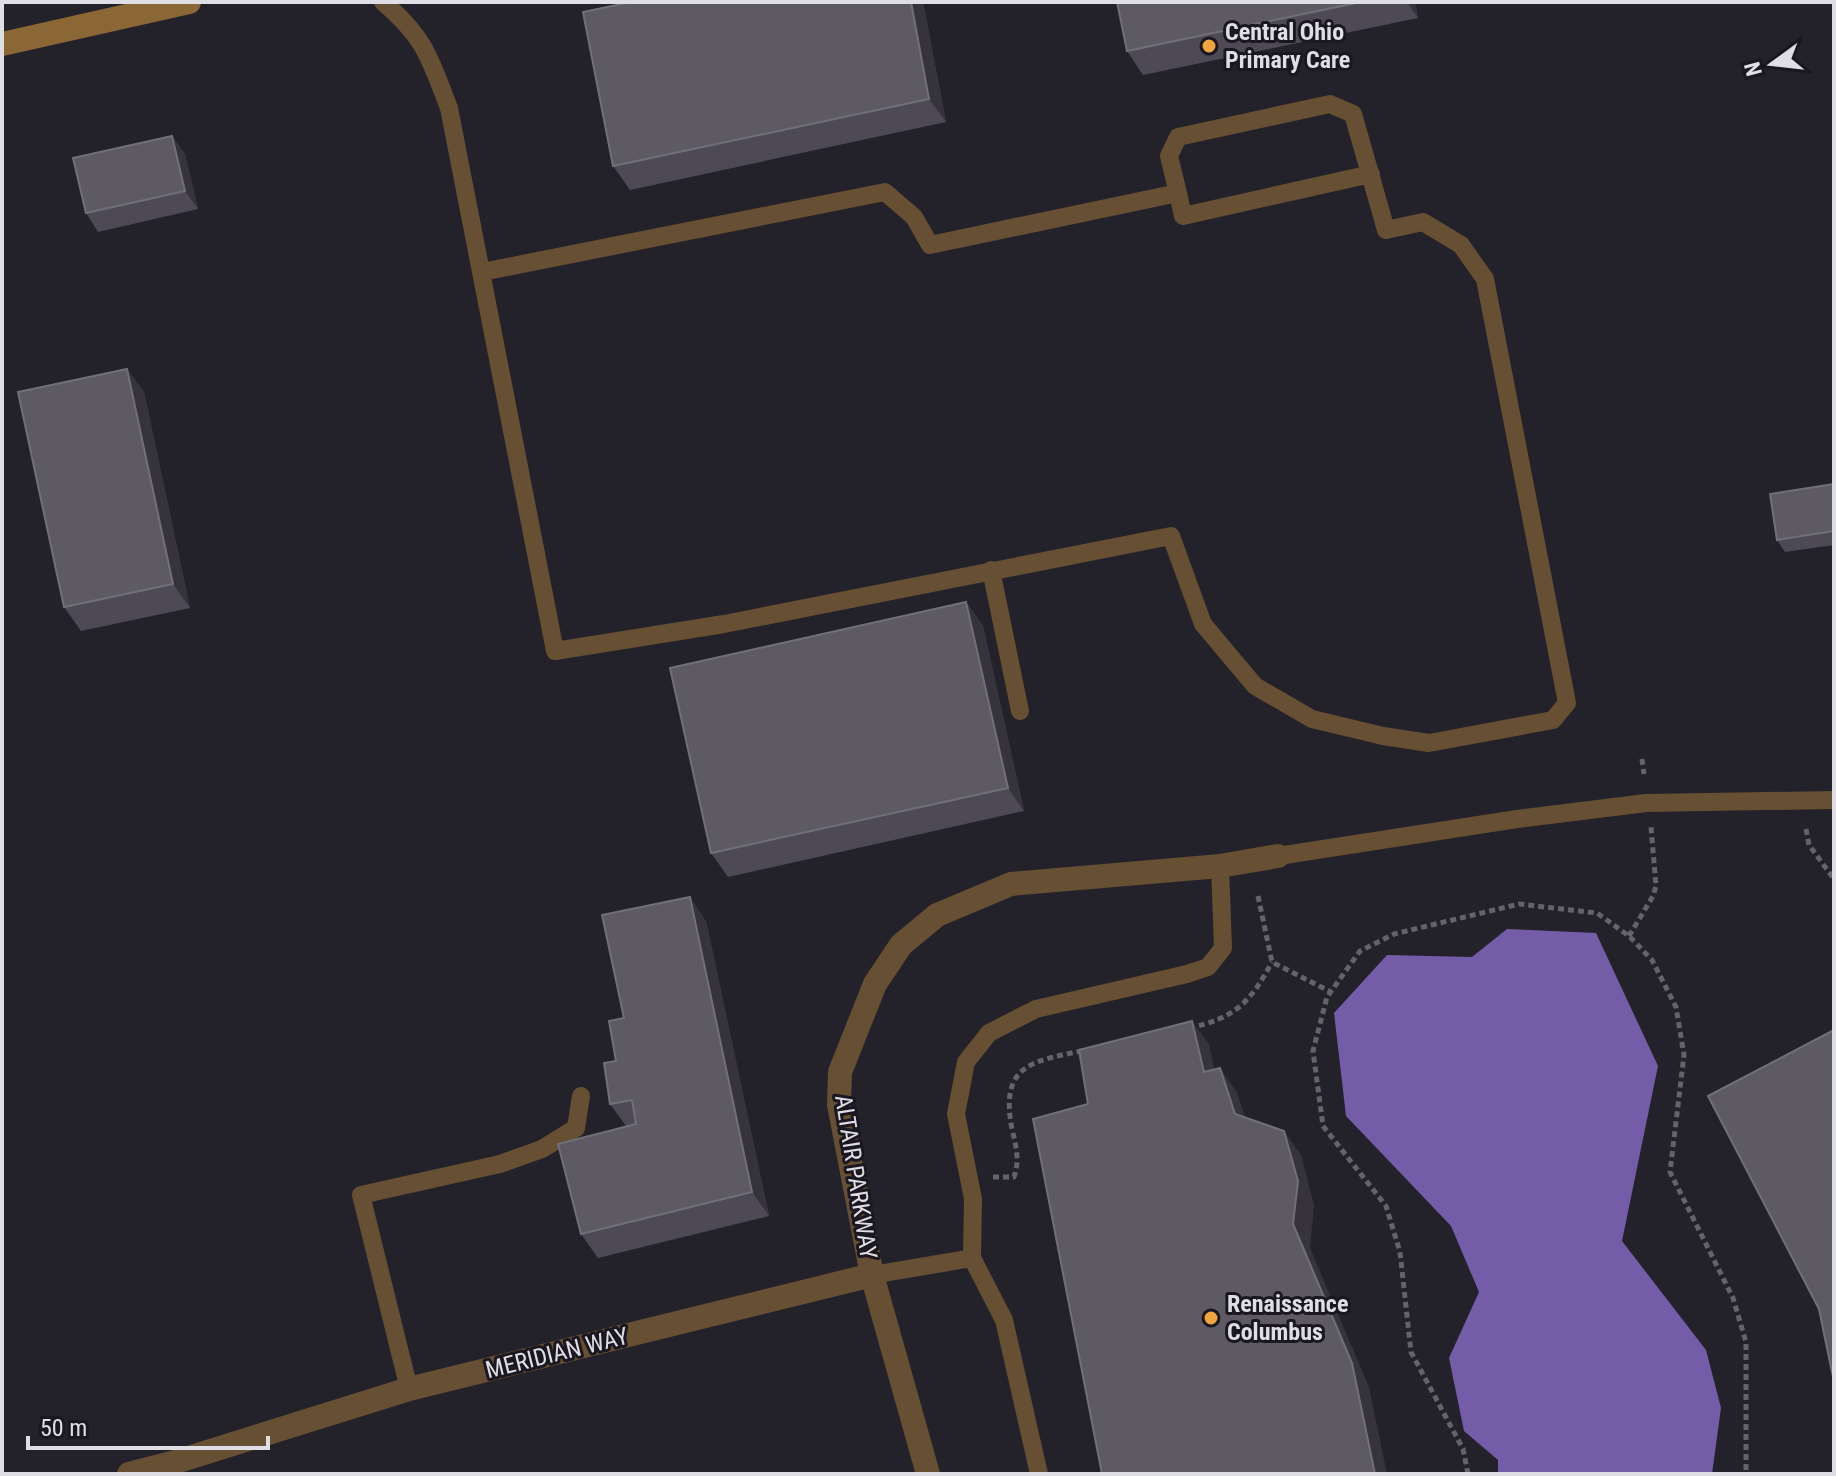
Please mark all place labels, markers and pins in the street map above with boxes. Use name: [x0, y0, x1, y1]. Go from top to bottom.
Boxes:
place label: Central Ohio Primary Care: [1225, 18, 1350, 74]
marker: Central Ohio Primary Care: [1200, 37, 1218, 55]
place label: Renaissance Columbus: [1227, 1290, 1348, 1346]
marker: Renaissance Columbus: [1202, 1309, 1220, 1327]

